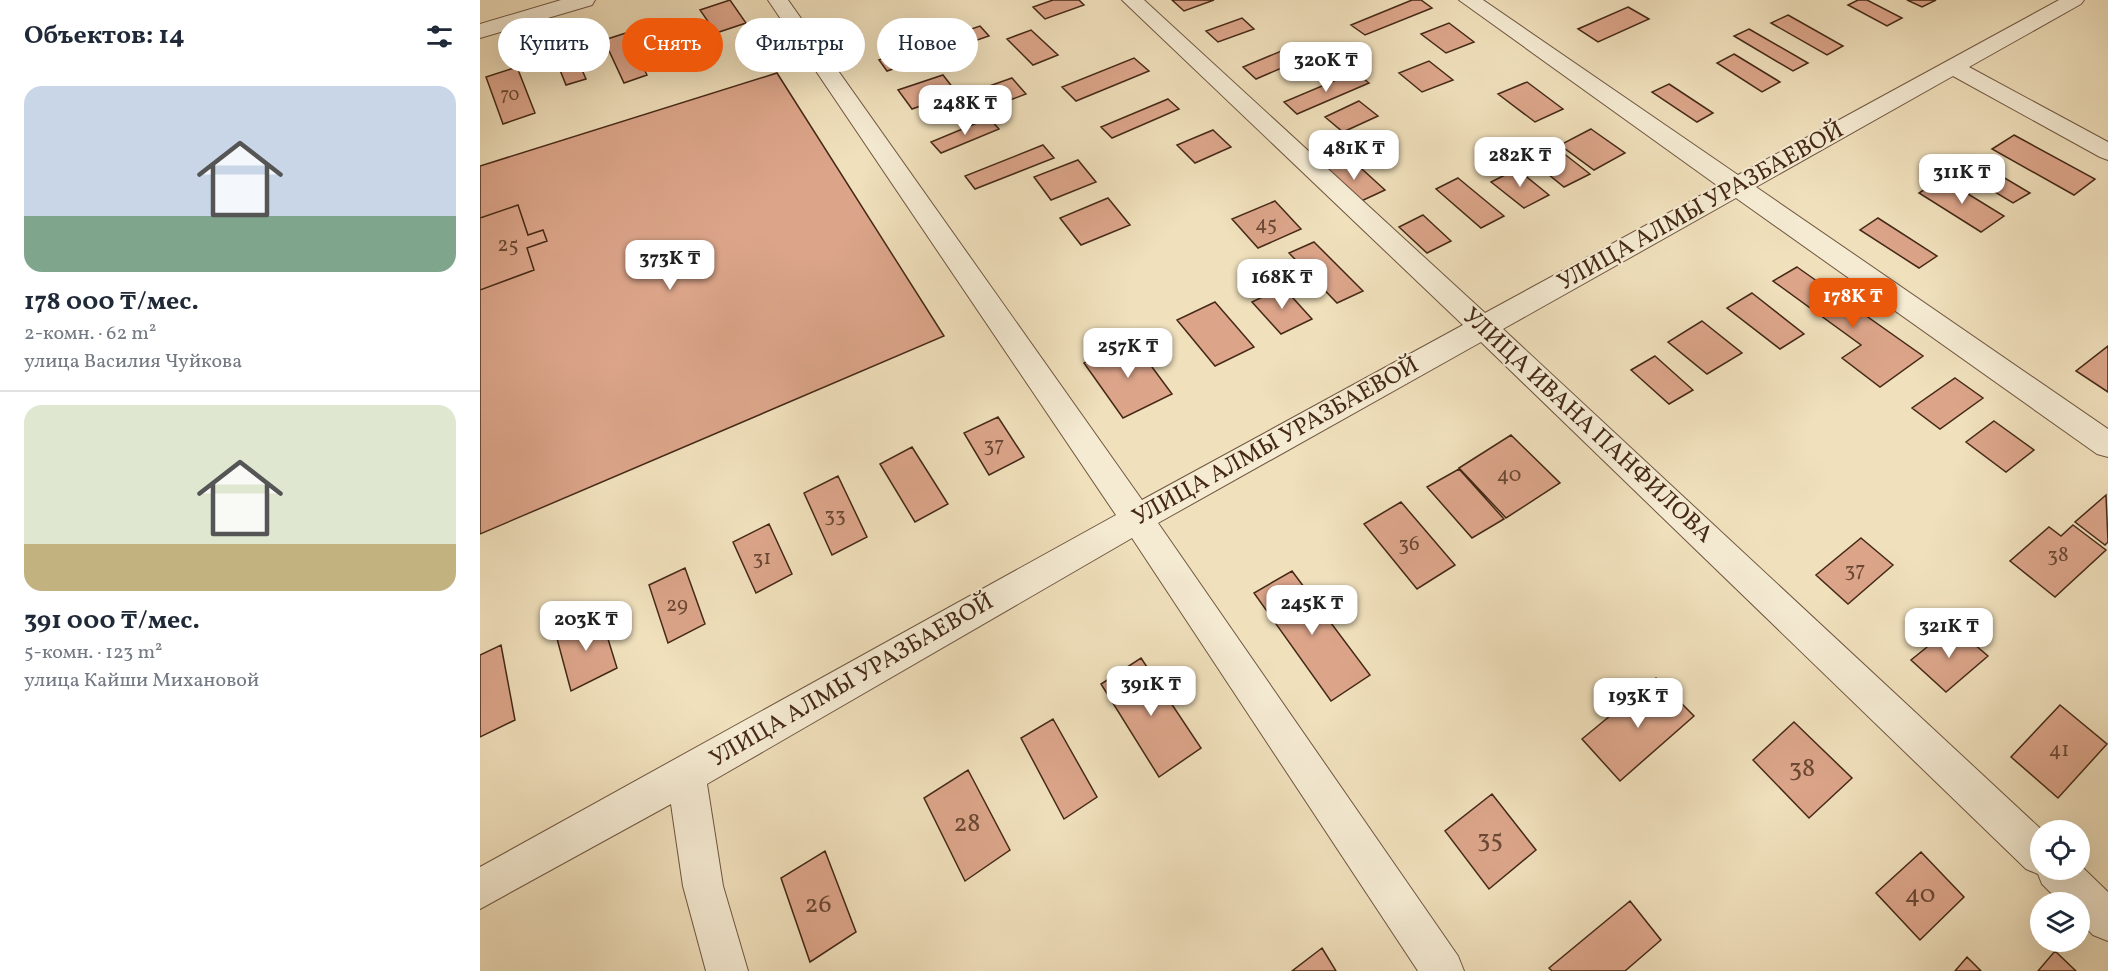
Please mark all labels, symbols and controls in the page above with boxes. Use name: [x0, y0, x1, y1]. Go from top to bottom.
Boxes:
text: Объектов: 14: [24, 18, 185, 54]
chip: Купить: [498, 18, 610, 72]
chip: Снять: [622, 18, 723, 72]
chip: Фильтры: [735, 18, 865, 72]
chip: Новое: [877, 18, 978, 72]
icon: filters: [423, 20, 456, 53]
pin: 320K ₸: [1277, 42, 1375, 93]
text: 320K ₸: [1294, 47, 1358, 75]
house number: 70: [501, 83, 520, 108]
pin: 248K ₸: [916, 85, 1014, 136]
text: 248K ₸: [933, 90, 997, 118]
street label: УЛИЦА АЛМЫ УРАЗБАЕВОЙ: [1552, 114, 1850, 300]
icon: home: [186, 125, 294, 233]
pin: 481K ₸: [1305, 130, 1403, 181]
text: 481K ₸: [1323, 135, 1385, 163]
pin: 282K ₸: [1471, 137, 1569, 188]
text: 282K ₸: [1488, 142, 1552, 170]
pin: 311K ₸: [1913, 154, 2011, 205]
text: 311K ₸: [1933, 159, 1991, 187]
house number: 45: [1255, 210, 1277, 239]
house number: 25: [497, 231, 519, 260]
pin: 373K ₸: [621, 240, 719, 291]
text: 373K ₸: [639, 245, 701, 273]
pin: 168K ₸: [1233, 259, 1331, 310]
text: 168K ₸: [1251, 264, 1313, 292]
pin: 178K ₸: [1804, 278, 1902, 329]
text: 178K ₸: [1823, 283, 1883, 311]
text: 178 000 ₸/мес.: [24, 284, 199, 320]
street label: УЛИЦА ИВАНА ПАНФИЛОВА: [1454, 300, 1720, 552]
text: 2-комн. · 62 m²: [24, 320, 156, 348]
pin: 257K ₸: [1079, 328, 1177, 379]
text: 257K ₸: [1097, 333, 1159, 361]
text: улица Василия Чуйкова: [24, 348, 242, 376]
street label: УЛИЦА АЛМЫ УРАЗБАЕВОЙ: [1127, 349, 1425, 535]
house number: 37: [984, 431, 1004, 460]
icon: home: [186, 444, 294, 552]
house number: 40: [1497, 461, 1521, 490]
house number: 33: [824, 501, 846, 530]
house number: 36: [1398, 530, 1420, 559]
house number: 38: [2047, 541, 2069, 570]
house number: 31: [753, 544, 771, 573]
house number: 37: [1845, 556, 1865, 585]
pin: 245K ₸: [1263, 585, 1361, 636]
street label: УЛИЦА АЛМЫ УРАЗБАЕВОЙ: [704, 586, 1000, 776]
text: 245K ₸: [1280, 590, 1344, 618]
house number: 29: [666, 591, 688, 620]
pin: 203K ₸: [537, 601, 635, 652]
text: 391 000 ₸/мес.: [24, 603, 200, 639]
text: 203K ₸: [554, 606, 618, 634]
pin: 321K ₸: [1900, 608, 1998, 659]
text: 321K ₸: [1919, 613, 1979, 641]
text: 5-комн. · 123 m²: [24, 639, 162, 667]
pin: 391K ₸: [1102, 666, 1200, 717]
text: улица Кайши Михановой: [24, 667, 259, 695]
text: 391K ₸: [1121, 671, 1181, 699]
pin: 193K ₸: [1589, 678, 1687, 729]
text: 193K ₸: [1608, 683, 1668, 711]
house number: 41: [2049, 736, 2069, 765]
house number: 38: [1789, 751, 1815, 787]
house number: 28: [953, 806, 981, 842]
map controls: [2030, 820, 2090, 952]
button: locate: [2030, 820, 2090, 880]
house number: 35: [1477, 822, 1503, 858]
house number: 40: [1905, 877, 1935, 913]
house number: 26: [804, 887, 832, 923]
button: layers: [2030, 892, 2090, 952]

